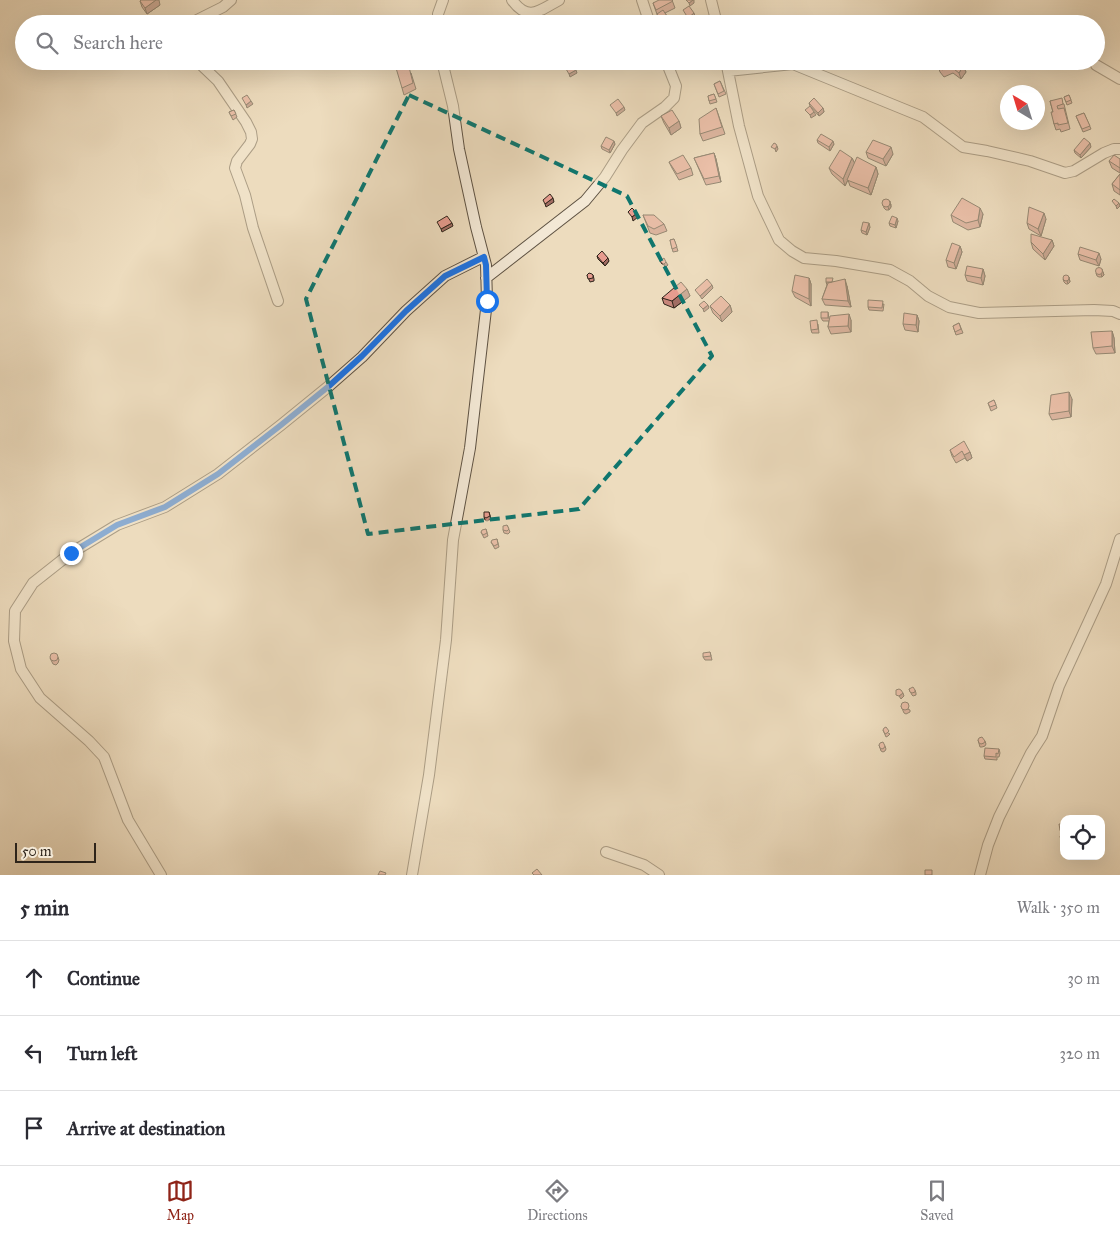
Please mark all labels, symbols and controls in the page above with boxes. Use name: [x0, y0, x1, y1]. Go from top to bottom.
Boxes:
search box: [15, 15, 1105, 70]
icon: search: [33, 29, 61, 57]
text: Search here: [73, 31, 163, 54]
north arrow: [1000, 85, 1045, 130]
route start: [476, 290, 499, 313]
route end: [60, 542, 83, 565]
map controls: [1060, 815, 1105, 860]
button: locate: [1060, 815, 1105, 860]
scale bar: [15, 840, 96, 863]
text: 50 m: [22, 843, 51, 860]
text: 5 min: [20, 895, 69, 921]
text: Walk · 350 m: [1017, 898, 1100, 917]
icon: ahead: [20, 964, 48, 992]
text: Continue: [67, 967, 140, 990]
text: 30 m: [1067, 969, 1100, 988]
icon: left: [20, 1039, 48, 1067]
text: Turn left: [67, 1042, 137, 1065]
text: 320 m: [1060, 1044, 1100, 1063]
icon: arrive: [20, 1114, 48, 1142]
text: Arrive at destination: [67, 1117, 225, 1140]
tab: Map: [166, 1177, 194, 1224]
tab: Directions: [527, 1177, 588, 1224]
tab: Saved: [920, 1177, 954, 1224]

